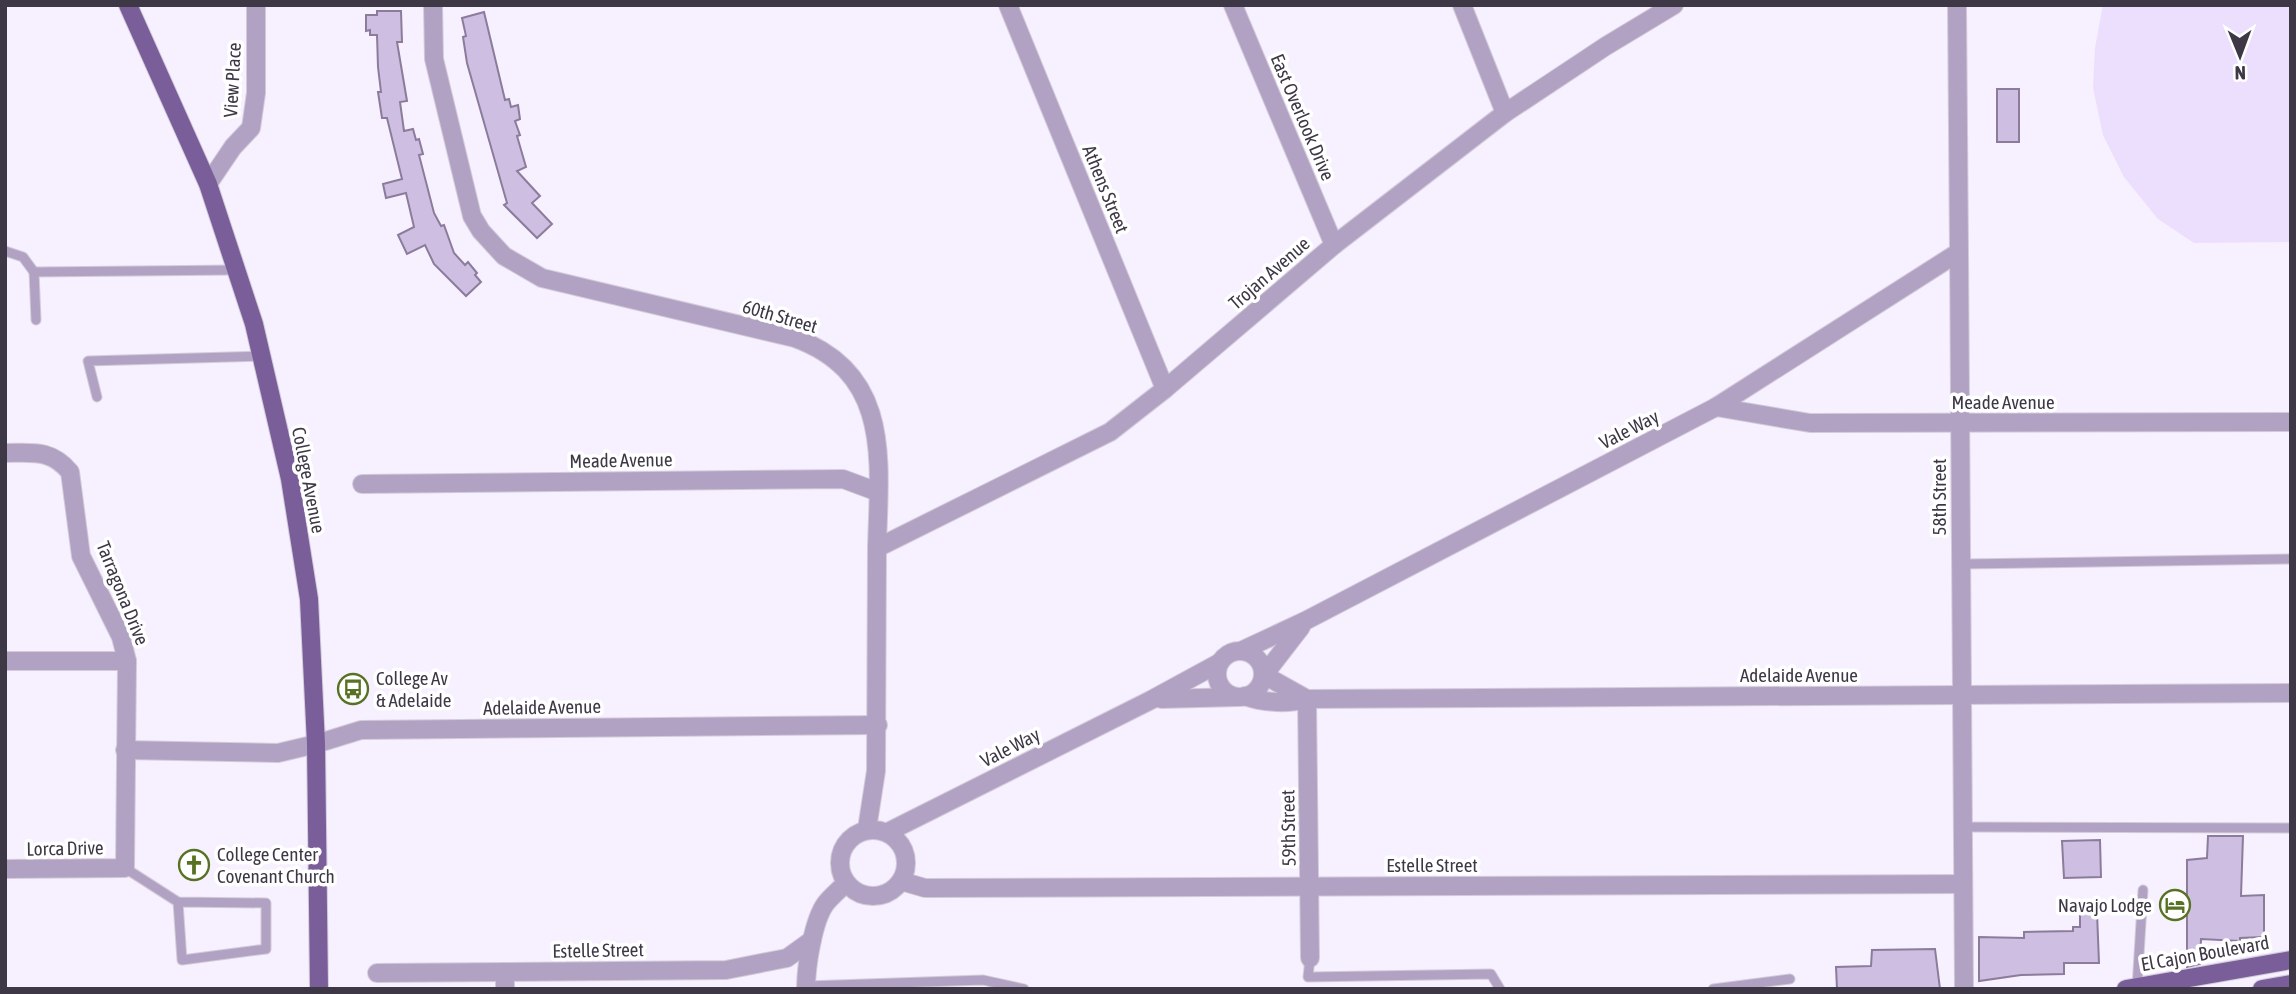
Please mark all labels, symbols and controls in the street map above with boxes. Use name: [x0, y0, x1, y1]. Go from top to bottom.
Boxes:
north arrow: [2205, 21, 2275, 91]
street label: View Place: [219, 42, 245, 118]
street label: East Overlook Drive: [1266, 50, 1340, 184]
text: N: [2234, 62, 2246, 84]
street label: Athens Street: [1078, 142, 1134, 236]
street label: Trojan Avenue: [1224, 232, 1314, 314]
street label: 60th Street: [740, 295, 820, 337]
street label: Meade Avenue: [1951, 391, 2055, 413]
street label: Vale Way: [1596, 405, 1662, 453]
street label: College Avenue: [288, 425, 330, 535]
street label: Meade Avenue: [569, 448, 673, 472]
street label: 58th Street: [1928, 459, 1950, 535]
street label: Tarragona Drive: [92, 538, 154, 648]
street label: Adelaide Avenue: [1740, 664, 1858, 686]
place label: College Av & Adelaide: [376, 667, 451, 711]
bus stop icon: College Av & Adelaide: [336, 672, 370, 706]
street label: Adelaide Avenue: [483, 695, 601, 719]
street label: Vale Way: [977, 723, 1043, 771]
street label: 59th Street: [1276, 789, 1300, 867]
street label: Lorca Drive: [26, 836, 104, 860]
place label: College Center Covenant Church: [217, 843, 335, 887]
church icon: College Center Covenant Church: [177, 848, 211, 882]
street label: Estelle Street: [1386, 854, 1478, 876]
hotel icon: Navajo Lodge: [2158, 888, 2192, 922]
place label: Navajo Lodge: [2058, 894, 2152, 916]
street label: El Cajon Boulevard: [2139, 931, 2271, 975]
street label: Estelle Street: [552, 938, 644, 962]

